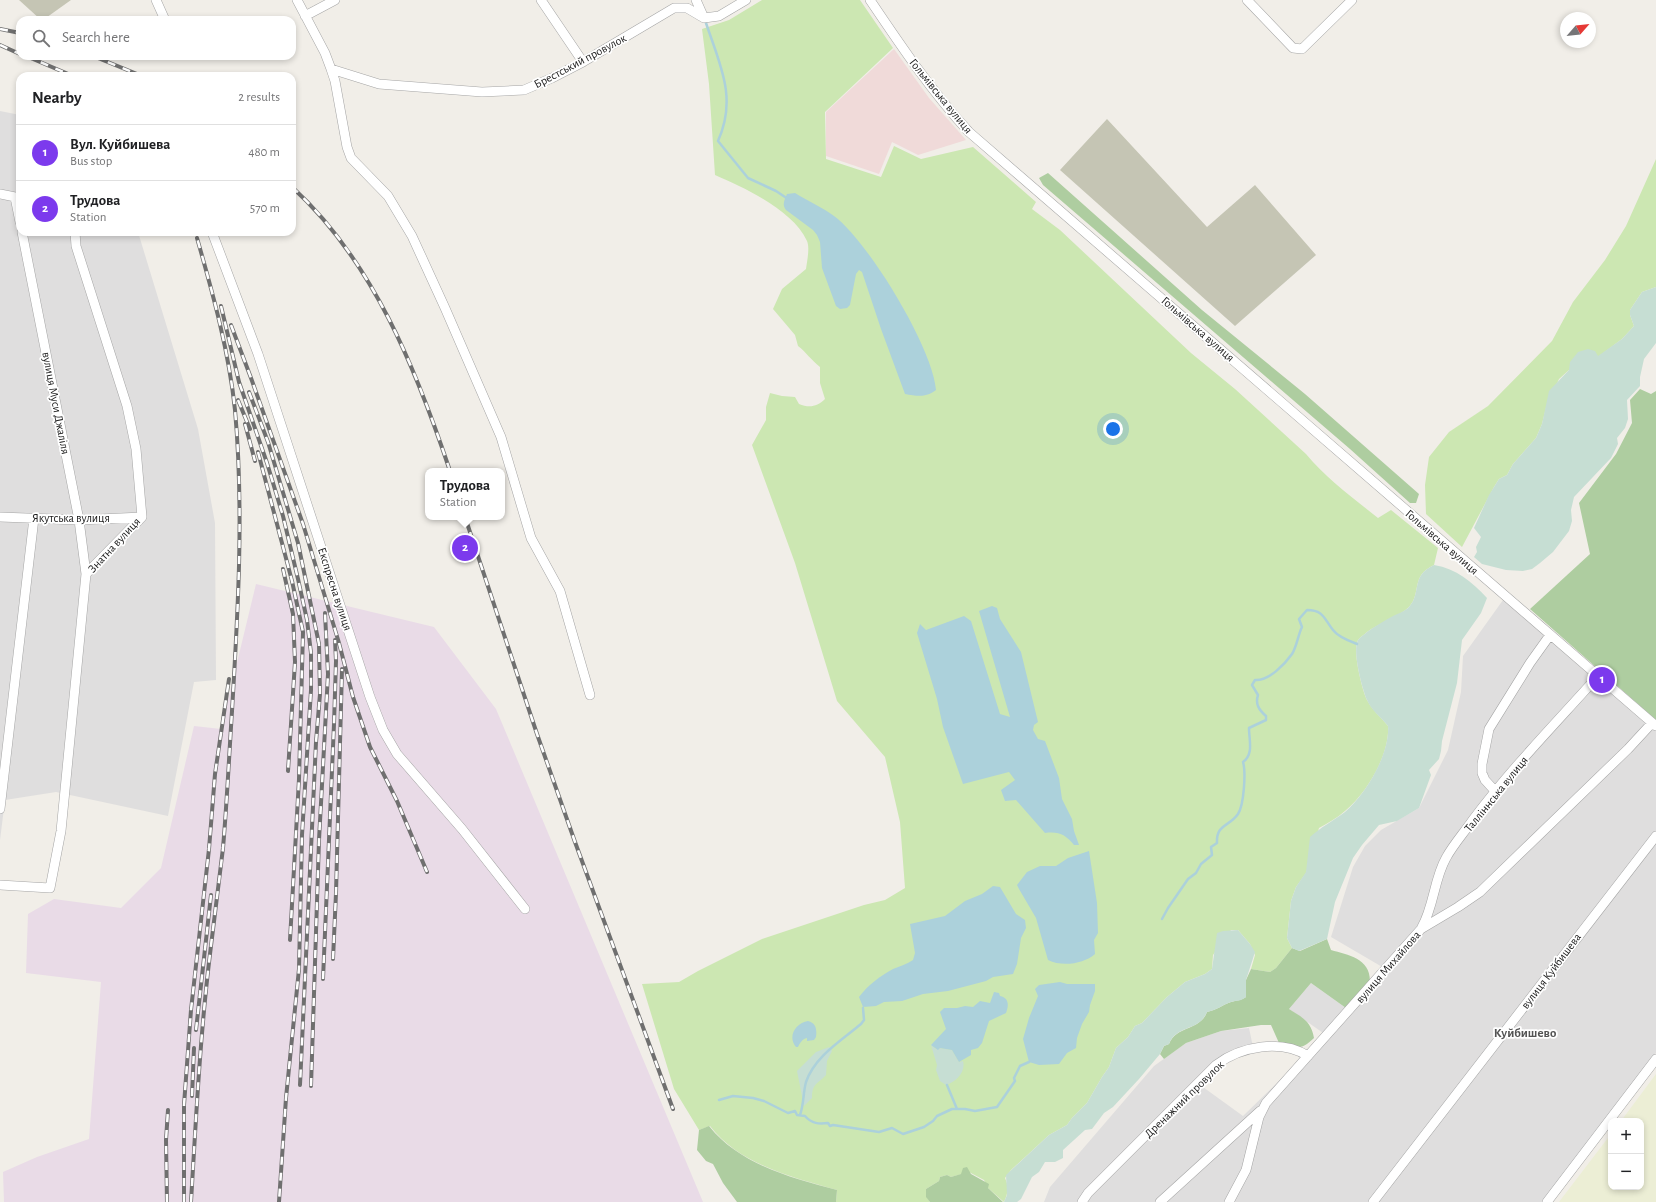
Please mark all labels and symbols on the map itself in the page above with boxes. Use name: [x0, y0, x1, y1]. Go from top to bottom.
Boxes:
north arrow: [1560, 12, 1596, 48]
street label: Брестський провулок: [532, 31, 629, 91]
street label: Гольмівська вулиця: [906, 56, 975, 136]
street label: Гольмівська вулиця: [1159, 294, 1237, 365]
street label: вулиця Муси Джаліля: [39, 351, 72, 455]
your location: [1103, 419, 1123, 439]
street label: Гольмівська вулиця: [1403, 507, 1481, 578]
street label: Якутська вулиця: [32, 512, 110, 525]
street label: Знатна вулиця: [86, 515, 143, 575]
pin: 2: [452, 533, 478, 563]
street label: Експресна вулиця: [315, 546, 354, 632]
pin: 1: [1589, 665, 1615, 695]
street label: Талліннська вулиця: [1462, 754, 1531, 835]
street label: вулиця Михайлова: [1354, 928, 1424, 1006]
street label: вулиця Куйбишева: [1519, 931, 1584, 1012]
district label: Куйбишево: [1494, 1027, 1557, 1040]
street label: Дренажний провулок: [1142, 1058, 1227, 1141]

